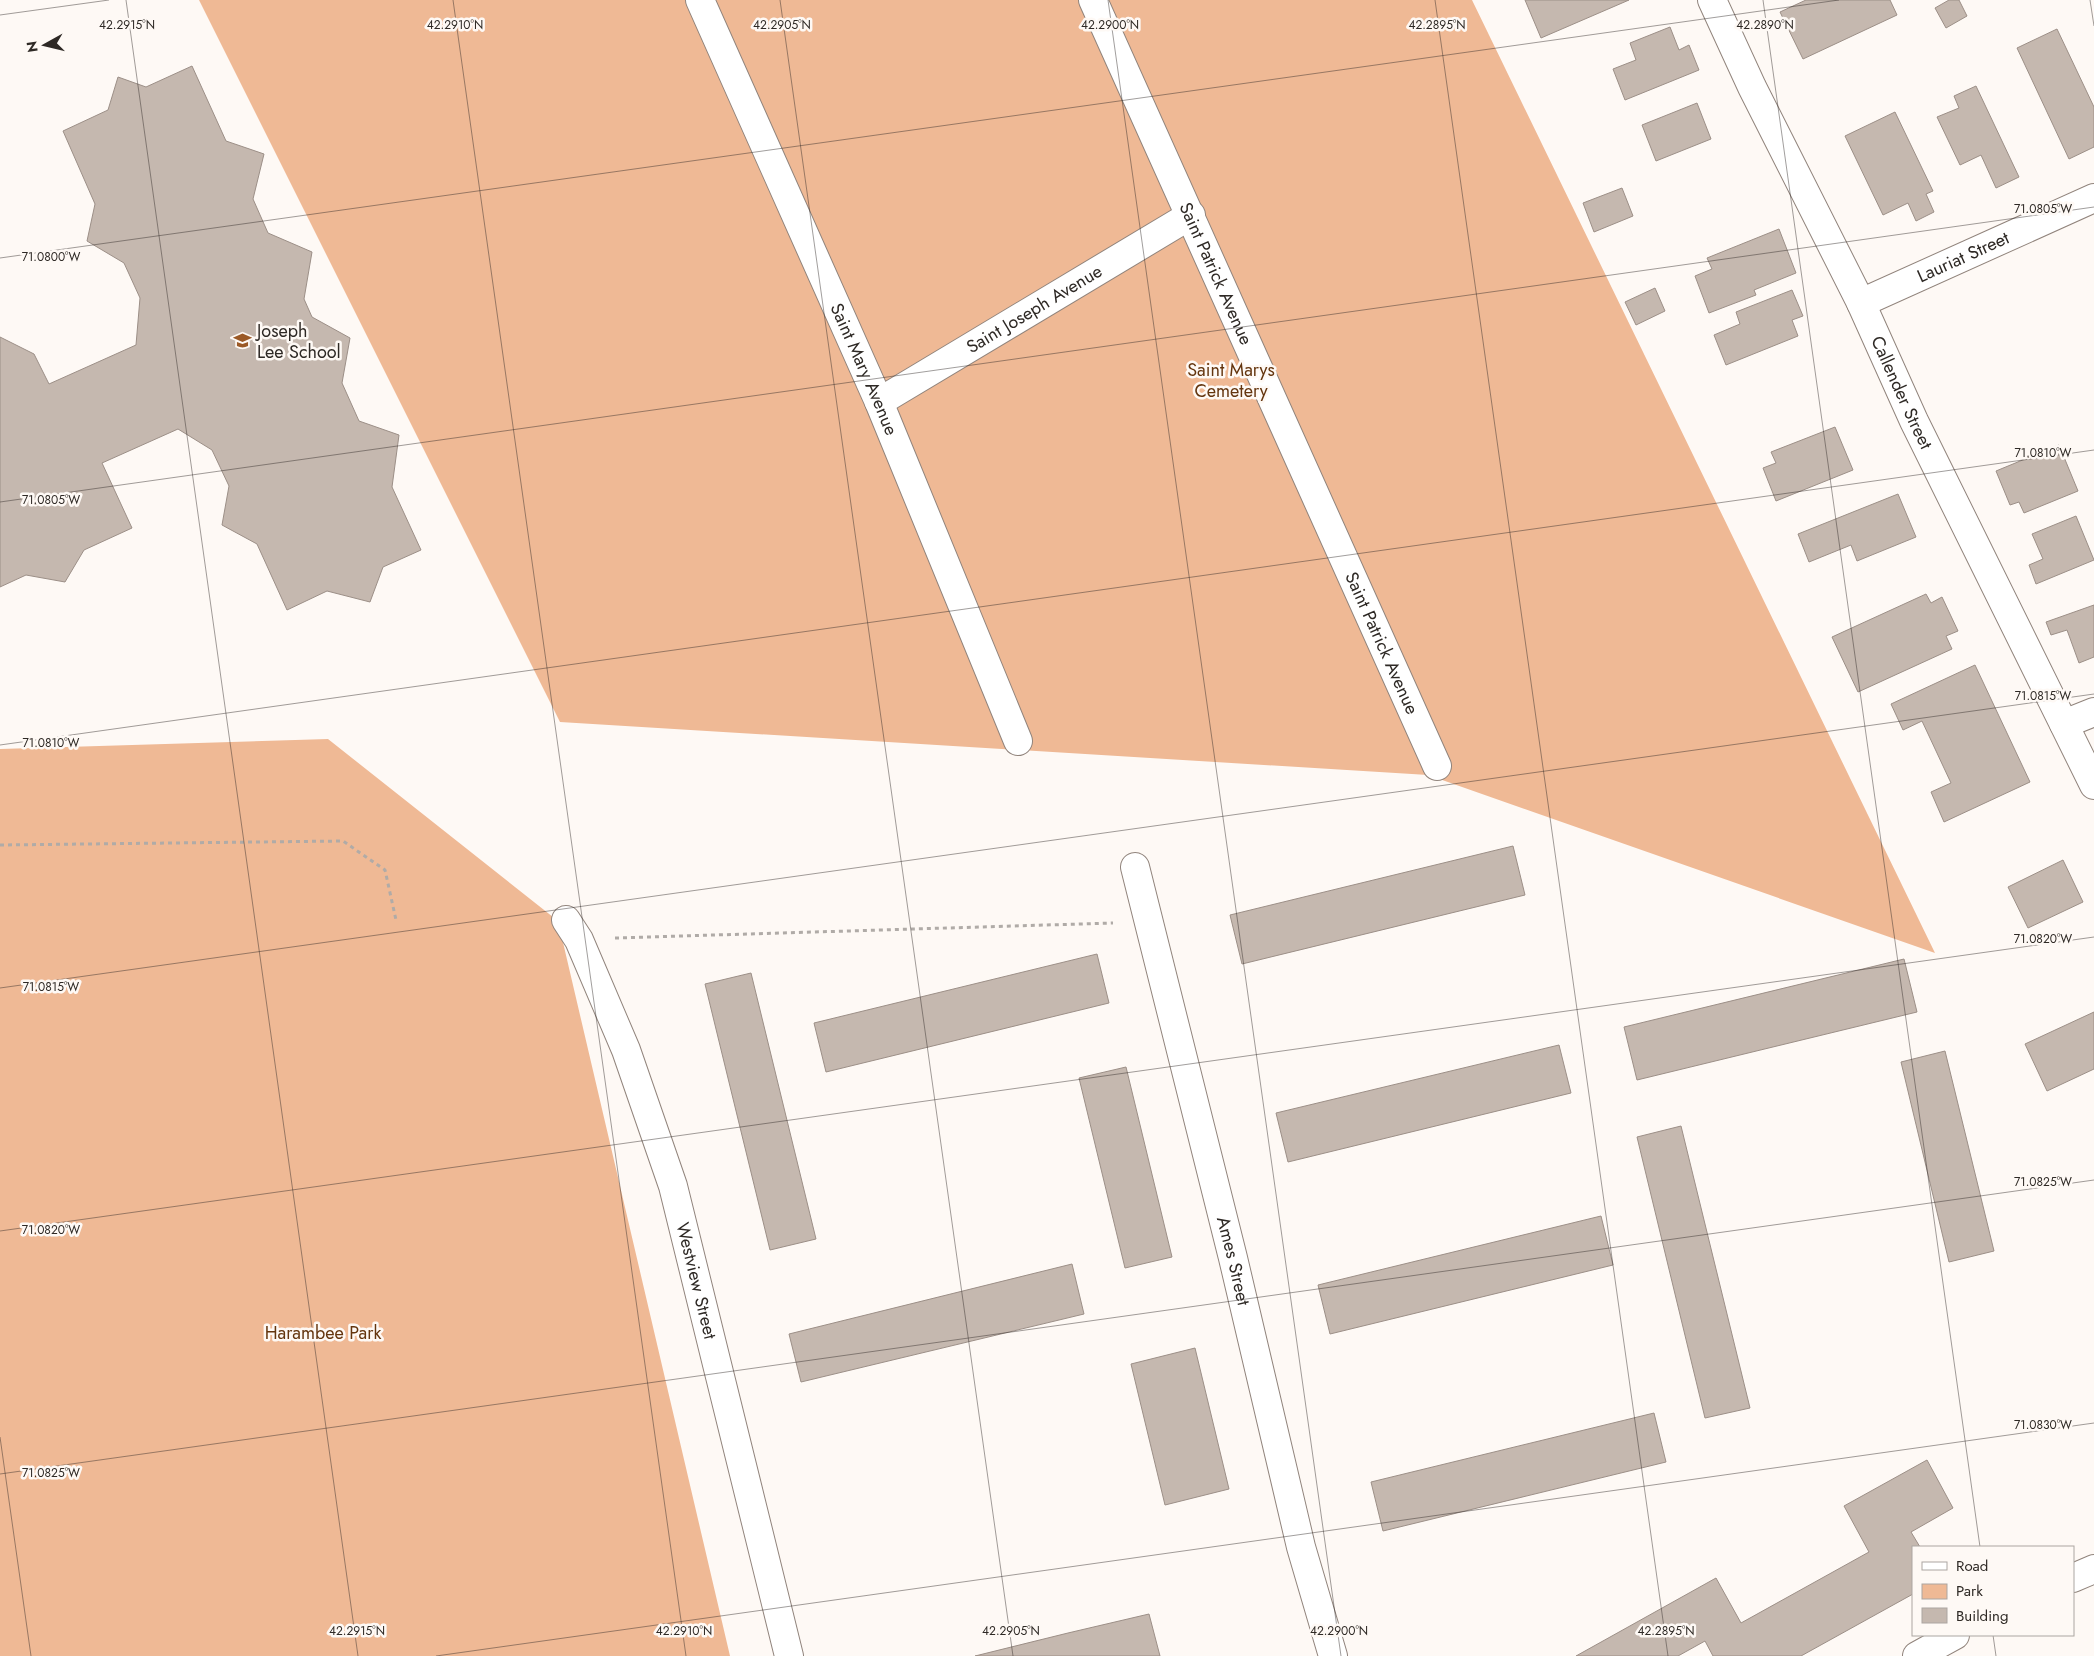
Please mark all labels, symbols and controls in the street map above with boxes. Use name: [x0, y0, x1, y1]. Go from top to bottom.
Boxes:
text: 42.2915°N: [99, 16, 155, 34]
text: 42.2910°N: [427, 16, 483, 34]
text: 42.2905°N: [753, 16, 811, 34]
text: 42.2900°N: [1081, 16, 1139, 34]
text: 42.2895°N: [1408, 16, 1466, 34]
text: 42.2890°N: [1736, 16, 1794, 34]
north arrow: [20, 20, 70, 70]
text: N: [21, 40, 43, 54]
street label: Saint Patrick Avenue: [1173, 198, 1259, 349]
text: 71.0805°W: [2014, 200, 2072, 218]
street label: Lauriat Street: [1913, 225, 2014, 289]
text: 71.0800°W: [22, 248, 80, 266]
street label: Saint Joseph Avenue: [961, 258, 1107, 360]
street label: Saint Mary Avenue: [824, 299, 904, 439]
place label: Joseph Lee School: [255, 318, 341, 365]
school or university icon: Joseph Lee School: [233, 331, 253, 351]
street label: Callender Street: [1864, 332, 1939, 454]
park label: Saint Marys Cemetery: [1187, 357, 1275, 404]
text: 71.0810°W: [2015, 444, 2072, 462]
text: 71.0805°W: [22, 491, 80, 509]
street label: Saint Patrick Avenue: [1338, 568, 1425, 719]
text: 71.0815°W: [2015, 687, 2071, 705]
text: 71.0810°W: [23, 734, 80, 752]
text: 71.0820°W: [2014, 930, 2072, 948]
text: 71.0815°W: [23, 978, 79, 996]
text: 71.0825°W: [2014, 1173, 2072, 1191]
street label: Ames Street: [1210, 1214, 1257, 1309]
street label: Westview Street: [669, 1220, 723, 1343]
text: 71.0820°W: [22, 1221, 80, 1239]
park label: Harambee Park: [265, 1320, 381, 1346]
text: 71.0830°W: [2014, 1416, 2072, 1434]
text: 71.0825°W: [22, 1464, 80, 1482]
legend: [1912, 1546, 2074, 1636]
text: Road: [1956, 1555, 1988, 1577]
text: Park: [1956, 1580, 1983, 1602]
text: Building: [1956, 1605, 2008, 1627]
text: 42.2915°N: [329, 1622, 385, 1640]
text: 42.2910°N: [656, 1622, 712, 1640]
text: 42.2905°N: [982, 1622, 1040, 1640]
text: 42.2900°N: [1310, 1622, 1368, 1640]
text: 42.2895°N: [1637, 1622, 1695, 1640]

